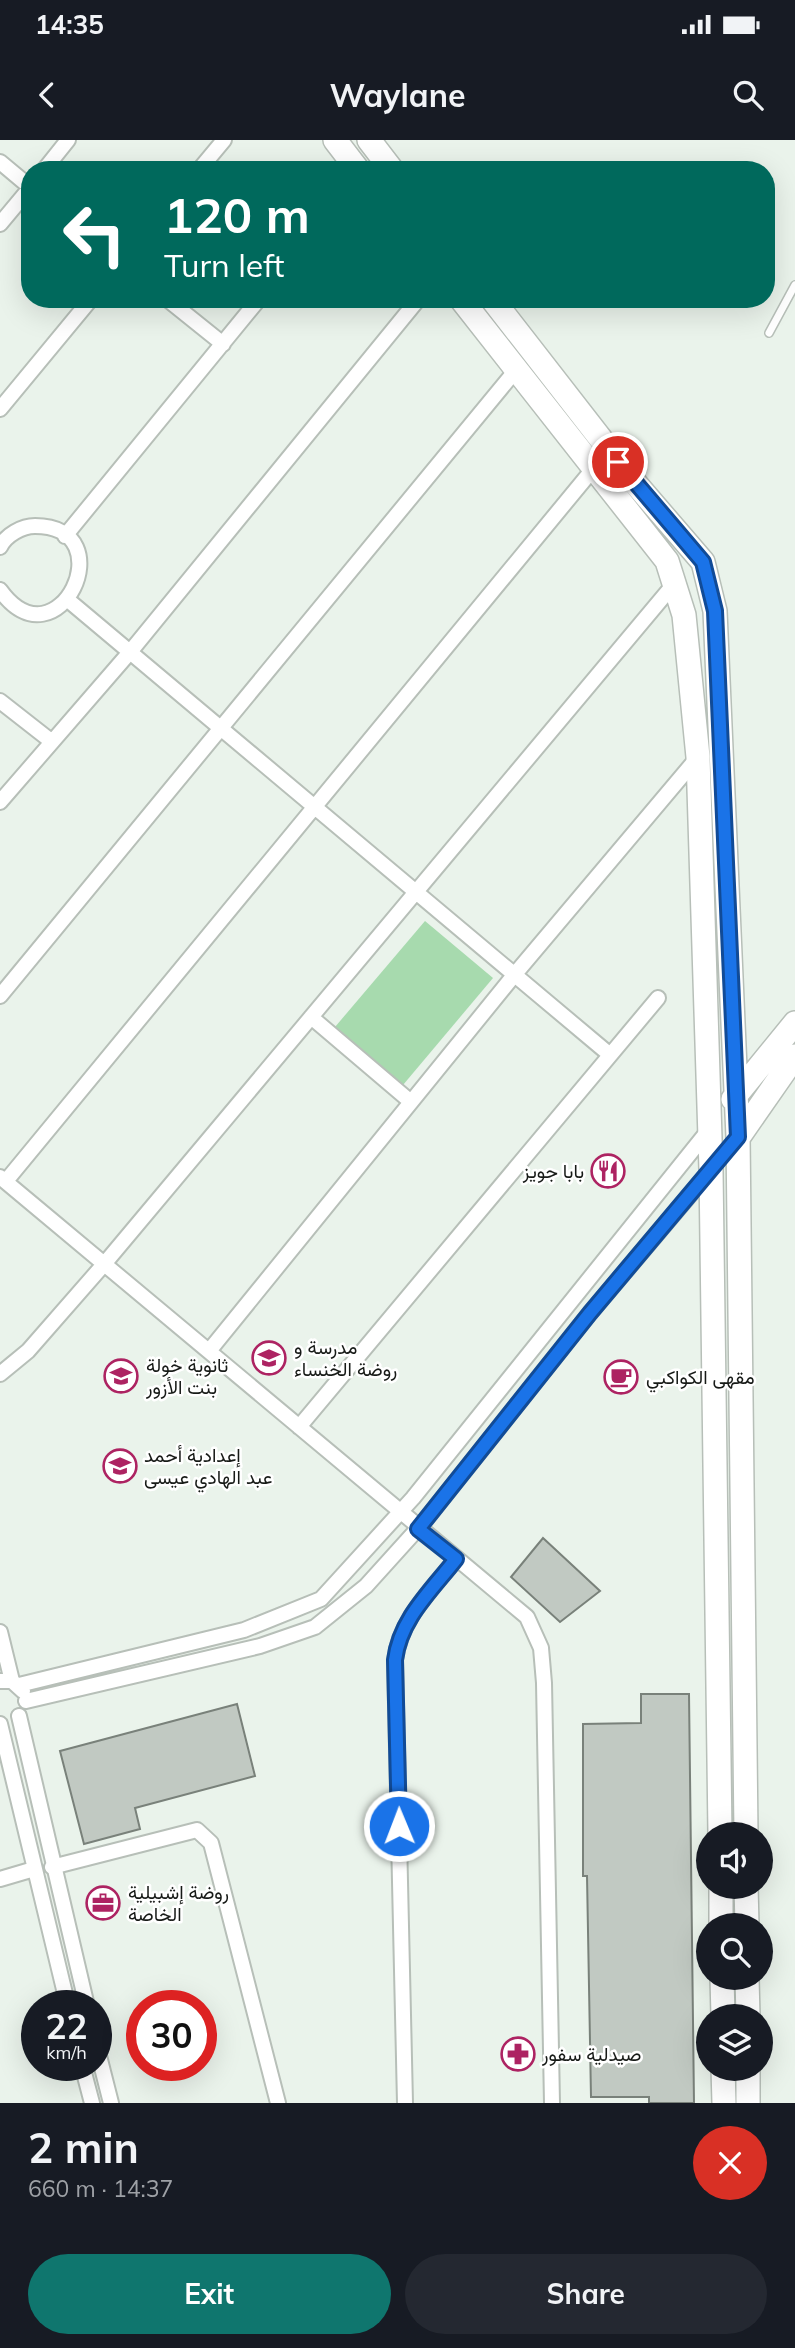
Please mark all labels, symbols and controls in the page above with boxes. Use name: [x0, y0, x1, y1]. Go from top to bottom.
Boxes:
text: 14:35: [35, 8, 104, 41]
text: Waylane: [329, 75, 466, 115]
icon: back: [28, 76, 66, 114]
icon: search: [729, 76, 767, 114]
text: 120 m: [164, 184, 310, 245]
icon: left: [49, 189, 140, 280]
text: Turn left: [164, 245, 284, 285]
pin: [588, 432, 648, 492]
icon: arrive: [599, 443, 637, 481]
restaurant icon: بابا جويز: [589, 1152, 627, 1190]
place label: بابا جويز: [522, 1159, 584, 1183]
place label: مدرسة و روضة الخنساء: [294, 1335, 397, 1381]
school or university icon: مدرسة و روضة الخنساء: [250, 1339, 288, 1377]
place label: ثانوية خولة بنت الأزور: [145, 1353, 228, 1399]
school or university icon: ثانوية خولة بنت الأزور: [102, 1357, 140, 1395]
cafe icon: مقهى الكواكبي: [602, 1358, 640, 1396]
place label: مقهى الكواكبي: [646, 1365, 755, 1393]
place label: إعدادية أحمد عبد الهادي عيسى: [144, 1443, 273, 1493]
school or university icon: إعدادية أحمد عبد الهادي عيسى: [101, 1447, 139, 1485]
position arrow: [362, 1789, 436, 1863]
map controls: [696, 1822, 773, 2081]
button: sound: [696, 1822, 773, 1899]
place label: روضة إشبيلية الخاصة: [128, 1880, 229, 1926]
office icon: روضة إشبيلية الخاصة: [84, 1884, 122, 1922]
button: search: [696, 1913, 773, 1990]
speed limit sign: 30: [126, 1990, 217, 2081]
text: 22: [45, 2004, 88, 2048]
button: layers: [696, 2004, 773, 2081]
pharmacy icon: صيدلية سفور: [499, 2035, 537, 2073]
text: km/h: [46, 2041, 87, 2064]
place label: صيدلية سفور: [541, 2042, 641, 2066]
text: 2 min: [28, 2121, 139, 2174]
button: close: [693, 2126, 767, 2200]
text: 660 m · 14:37: [28, 2174, 173, 2203]
button: Exit: [28, 2254, 391, 2334]
button: Share: [405, 2254, 767, 2334]

